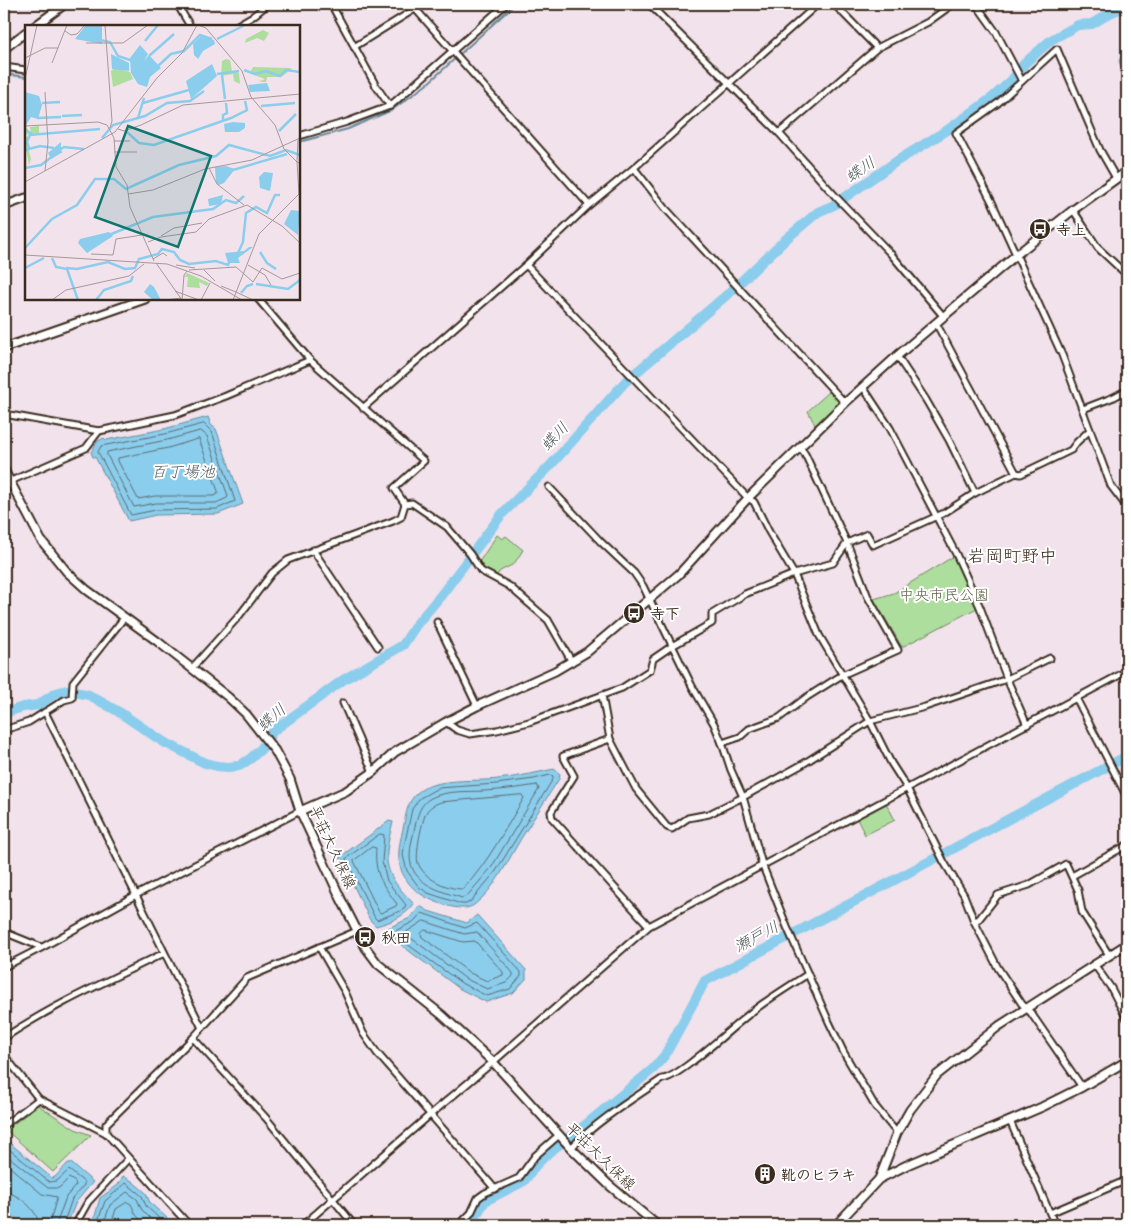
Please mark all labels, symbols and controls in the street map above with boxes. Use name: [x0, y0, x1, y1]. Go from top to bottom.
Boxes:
inset map: [25, 25, 300, 300]
water label: 蝶川: [841, 152, 879, 186]
bus stop icon: 寺上: [1028, 217, 1052, 241]
place label: 寺上: [1056, 220, 1086, 239]
water label: 蝶川: [536, 417, 572, 455]
water label: 百丁場池: [151, 461, 216, 481]
district label: 岩岡町野中: [967, 544, 1057, 567]
park label: 中央市民公園: [899, 585, 989, 604]
bus stop icon: 寺下: [622, 601, 646, 625]
place label: 寺下: [650, 604, 680, 623]
water label: 蝶川: [252, 699, 290, 735]
street label: 平荘大久保線: [305, 802, 361, 892]
water label: 瀬戸川: [730, 916, 782, 956]
bus stop icon: 秋田: [353, 925, 377, 949]
place label: 秋田: [381, 928, 411, 947]
street label: 平荘大久保線: [562, 1118, 640, 1194]
building icon: 靴のヒラキ: [753, 1162, 777, 1186]
place label: 靴のヒラキ: [781, 1165, 856, 1184]

